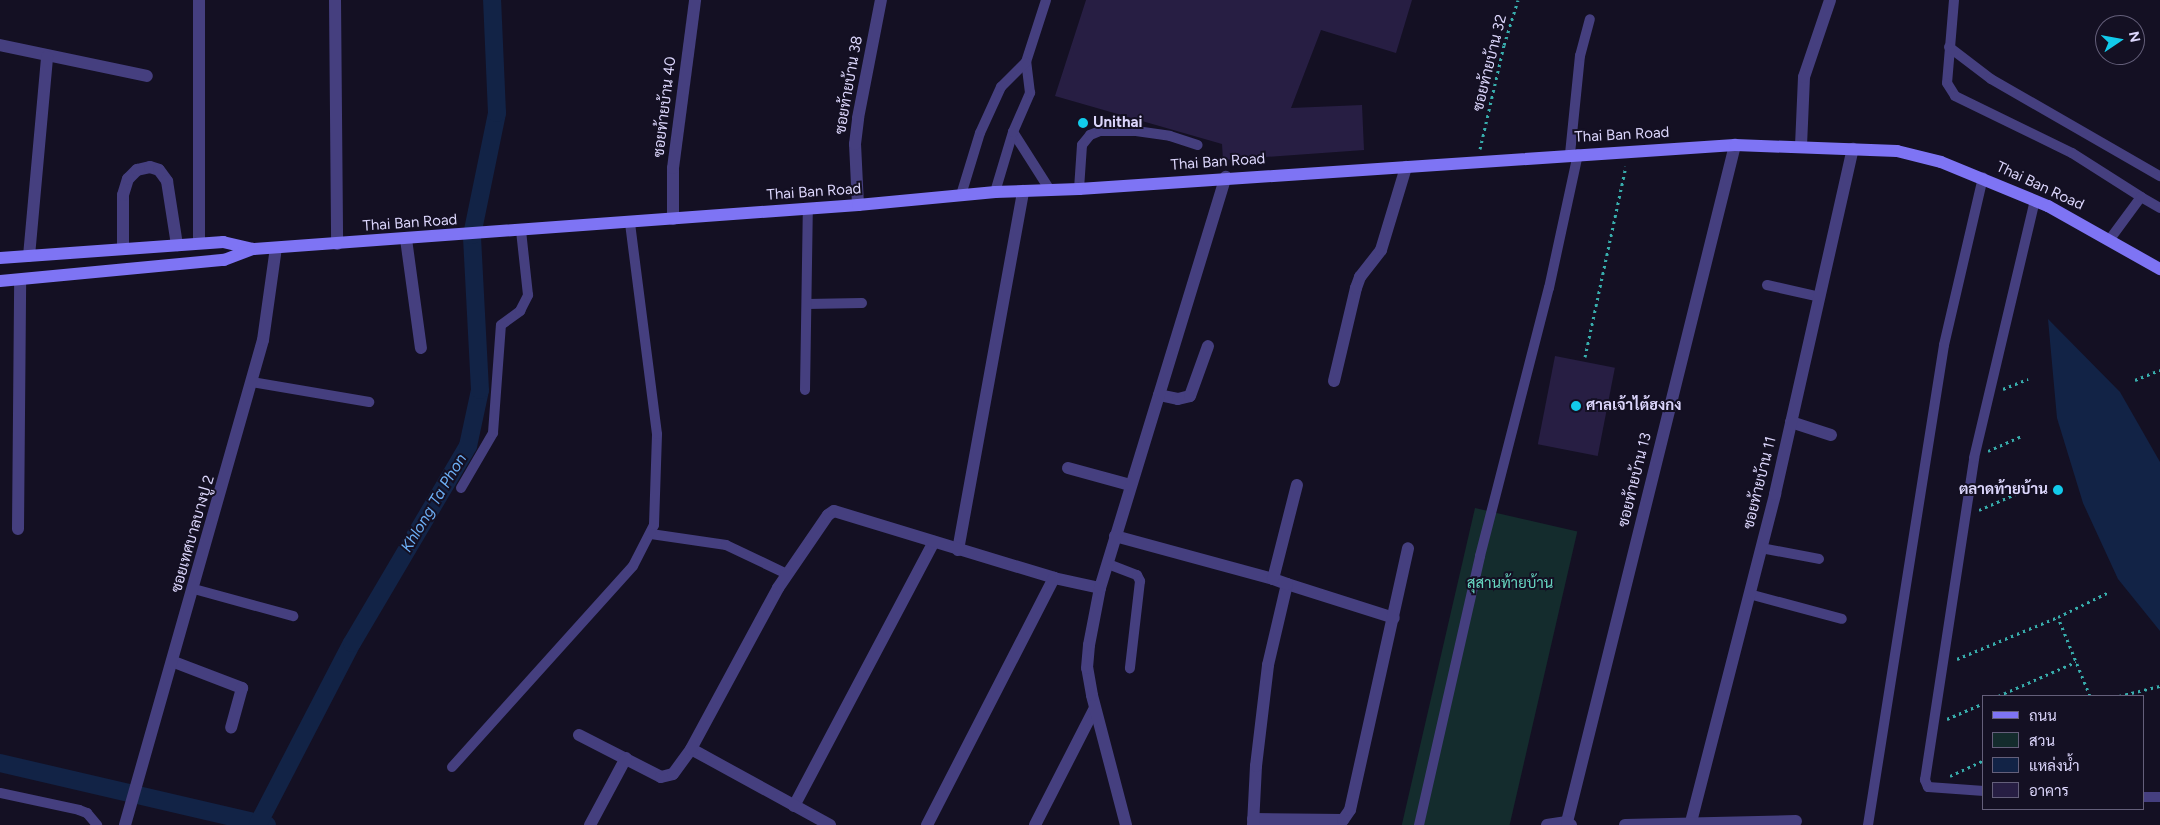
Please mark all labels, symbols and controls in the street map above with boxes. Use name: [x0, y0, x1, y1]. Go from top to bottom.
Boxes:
street label: ซอยท้ายบ้าน 32: [1469, 13, 1511, 113]
north arrow: [2095, 15, 2145, 65]
text: N: [2125, 30, 2144, 44]
street label: ซอยท้ายบ้าน 38: [831, 34, 867, 136]
street label: ซอยท้ายบ้าน 40: [650, 56, 680, 158]
place label: Unithai: [1093, 114, 1143, 132]
marker: Unithai: [1077, 117, 1089, 129]
street label: Thai Ban Road: [1574, 124, 1670, 146]
street label: Thai Ban Road: [1170, 150, 1266, 174]
street label: Thai Ban Road: [1993, 158, 2087, 214]
street label: Thai Ban Road: [766, 180, 862, 204]
street label: Thai Ban Road: [362, 211, 458, 235]
place label: ศาลเจ้าไต้ฮงกง: [1586, 397, 1681, 415]
marker: ศาลเจ้าไต้ฮงกง: [1570, 400, 1582, 412]
street label: ซอยท้ายบ้าน 13: [1615, 431, 1655, 529]
street label: ซอยท้ายบ้าน 11: [1740, 435, 1780, 531]
water label: Khlong Ta Phon: [397, 450, 471, 556]
street label: ซอยเทศบาลบางปู 2: [168, 473, 218, 595]
place label: ตลาดท้ายบ้าน: [1959, 481, 2048, 499]
marker: ตลาดท้ายบ้าน: [2052, 484, 2064, 496]
park label: สุสานท้ายบ้าน: [1467, 575, 1553, 593]
legend: [1982, 695, 2145, 810]
text: ถนน: [2029, 707, 2057, 725]
text: สวน: [2029, 732, 2055, 750]
text: แหล่งน้ำ: [2029, 757, 2080, 775]
text: อาคาร: [2029, 782, 2069, 800]

